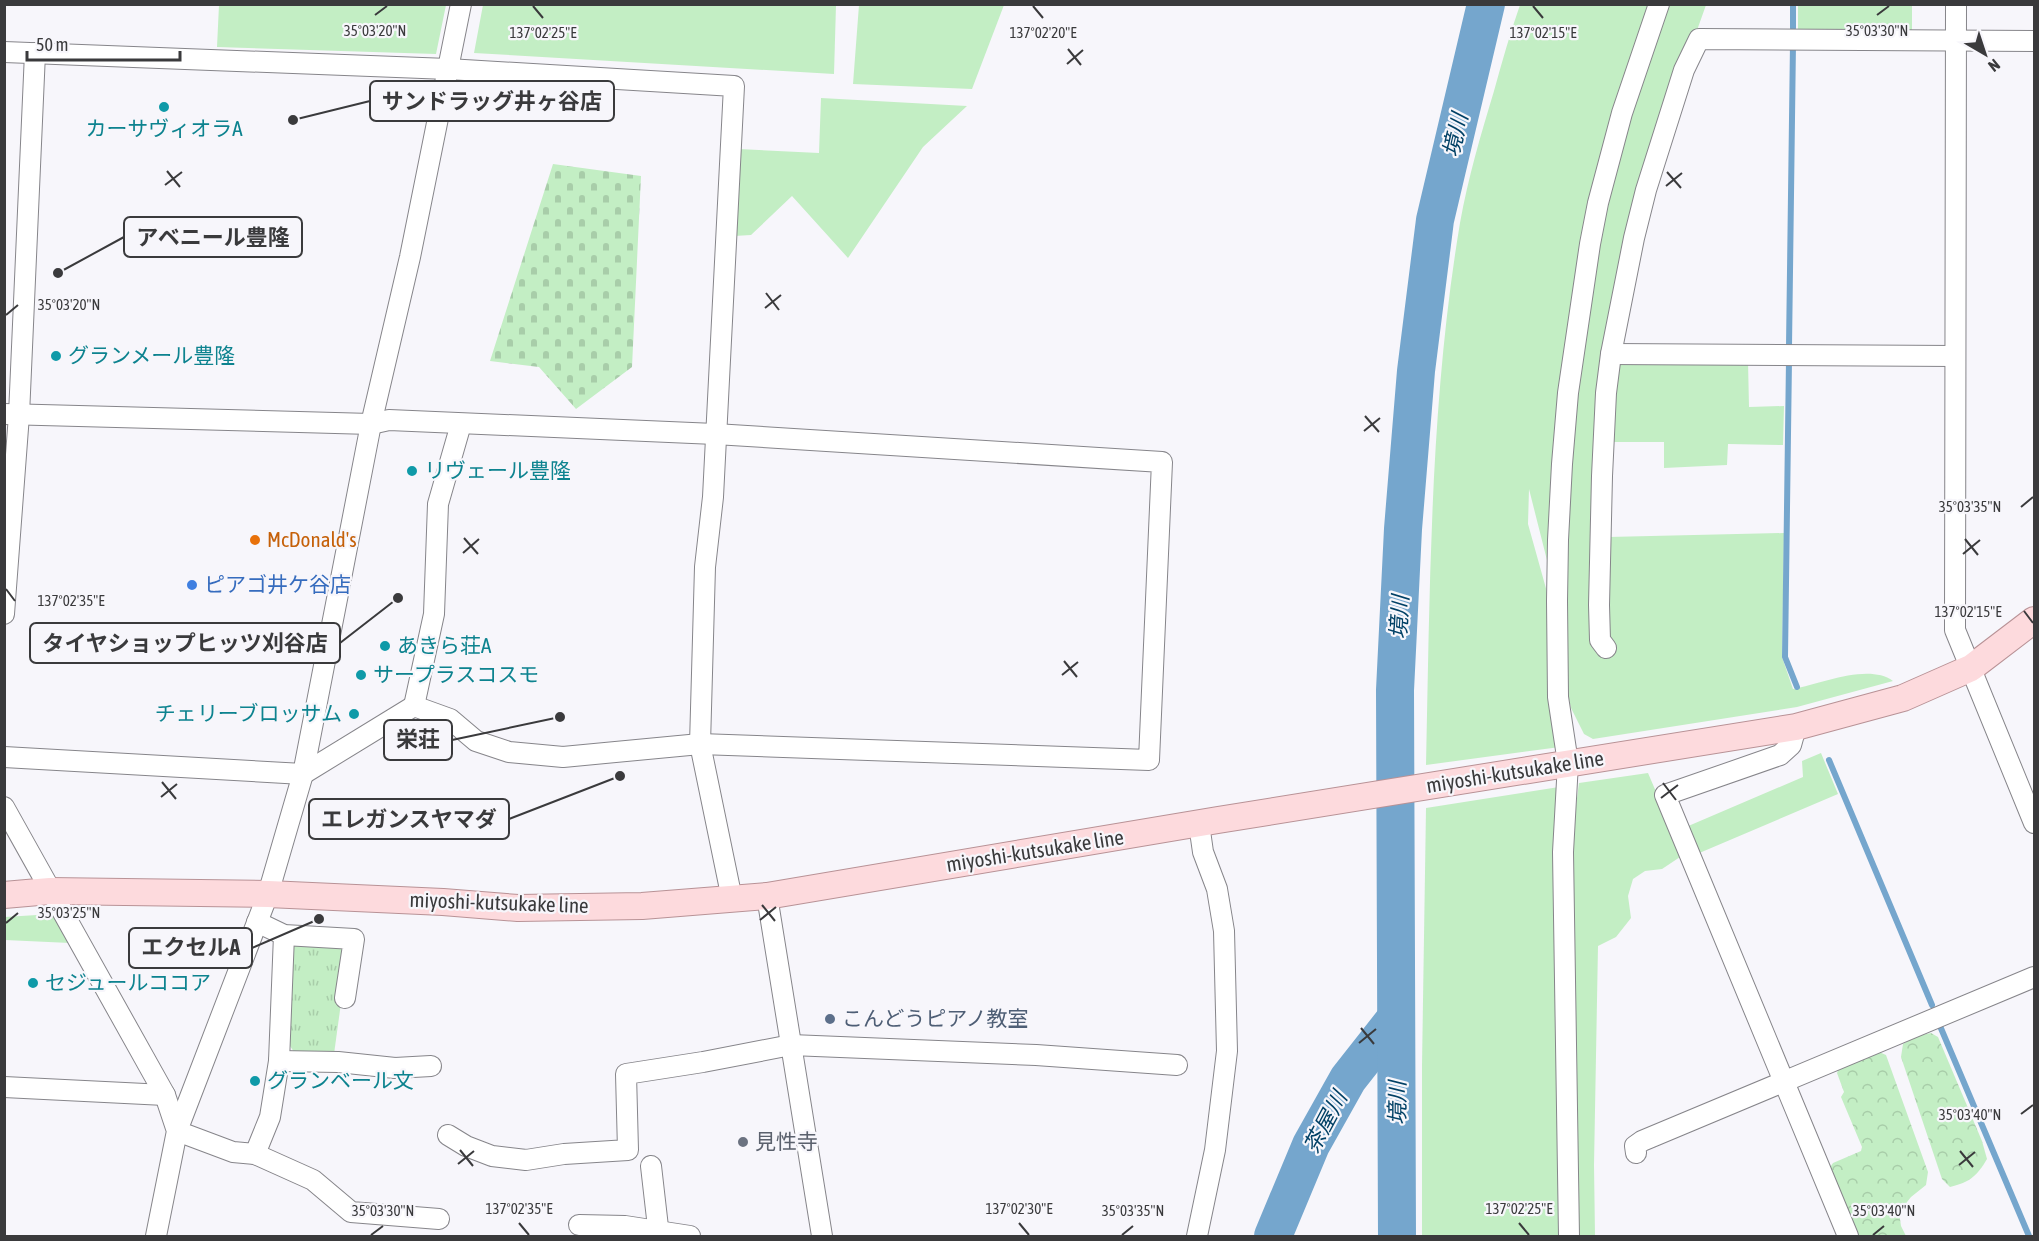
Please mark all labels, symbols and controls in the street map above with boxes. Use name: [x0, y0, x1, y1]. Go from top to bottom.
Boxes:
text: 35°03'20"N: [344, 22, 406, 39]
text: 35°03'30"N: [1846, 22, 1908, 39]
scale bar: [27, 24, 180, 62]
text: 137°02'25"E: [509, 24, 577, 41]
text: 137°02'20"E: [1009, 24, 1077, 41]
text: 137°02'15"E: [1509, 24, 1577, 41]
north arrow: [1955, 24, 2015, 84]
text: 50 m: [36, 34, 68, 55]
text: N: [1985, 56, 2004, 76]
callout: サンドラッグ井ヶ谷店: [370, 81, 614, 121]
text: サンドラッグ井ヶ谷店: [382, 88, 602, 114]
marker: カーサヴィオラA: [157, 100, 171, 114]
water label: 境川: [1437, 109, 1473, 159]
place label: カーサヴィオラA: [86, 116, 243, 140]
callout: アベニール豊隆: [124, 217, 302, 257]
text: アベニール豊隆: [136, 224, 290, 250]
text: 35°03'20"N: [38, 296, 100, 313]
place label: グランメール豊隆: [68, 343, 235, 367]
marker: グランメール豊隆: [49, 349, 63, 363]
place label: リヴェール豊隆: [424, 458, 571, 482]
marker: リヴェール豊隆: [405, 464, 419, 478]
text: 35°03'35"N: [1939, 498, 2001, 515]
place label: McDonald's: [267, 527, 357, 551]
marker: McDonald's: [248, 533, 262, 547]
place label: ピアゴ井ケ谷店: [204, 572, 351, 596]
marker: ピアゴ井ケ谷店: [185, 578, 199, 592]
text: 137°02'35"E: [37, 592, 105, 609]
water label: 境川: [1385, 592, 1413, 640]
text: 137°02'15"E: [1934, 603, 2002, 620]
callout: タイヤショップヒッツ刈谷店: [30, 623, 340, 663]
text: タイヤショップヒッツ刈谷店: [42, 630, 328, 656]
place label: あきら荘A: [397, 633, 492, 657]
marker: あきら荘A: [378, 639, 392, 653]
place label: サープラスコスモ: [373, 662, 539, 686]
marker: サープラスコスモ: [354, 668, 368, 682]
place label: チェリーブロッサム: [155, 701, 342, 725]
marker: チェリーブロッサム: [347, 707, 361, 721]
callout: 栄荘: [384, 720, 452, 760]
text: 栄荘: [396, 726, 440, 752]
street label: miyoshi-kutsukake line: [1424, 745, 1605, 797]
callout: エレガンスヤマダ: [309, 799, 509, 839]
text: エレガンスヤマダ: [321, 806, 497, 832]
street label: miyoshi-kutsukake line: [944, 824, 1125, 876]
street label: miyoshi-kutsukake line: [409, 887, 589, 917]
text: 35°03'25"N: [38, 904, 100, 921]
callout: エクセルA: [129, 928, 252, 968]
text: エクセルA: [142, 934, 241, 960]
place label: セジュールココア: [45, 970, 211, 994]
marker: セジュールココア: [26, 976, 40, 990]
place label: こんどうピアノ教室: [842, 1006, 1028, 1030]
marker: こんどうピアノ教室: [823, 1012, 837, 1026]
place label: グランベール文: [267, 1068, 414, 1092]
marker: グランベール文: [248, 1074, 262, 1088]
water label: 境川: [1384, 1079, 1410, 1125]
water label: 茶屋川: [1298, 1085, 1353, 1157]
text: 35°03'40"N: [1939, 1106, 2001, 1123]
place label: 見性寺: [755, 1129, 818, 1153]
marker: 見性寺: [736, 1135, 750, 1149]
text: 137°02'35"E: [485, 1200, 553, 1217]
text: 137°02'30"E: [985, 1200, 1053, 1217]
text: 137°02'25"E: [1485, 1200, 1553, 1217]
text: 35°03'30"N: [352, 1202, 414, 1219]
text: 35°03'35"N: [1102, 1202, 1164, 1219]
text: 35°03'40"N: [1853, 1202, 1915, 1219]

